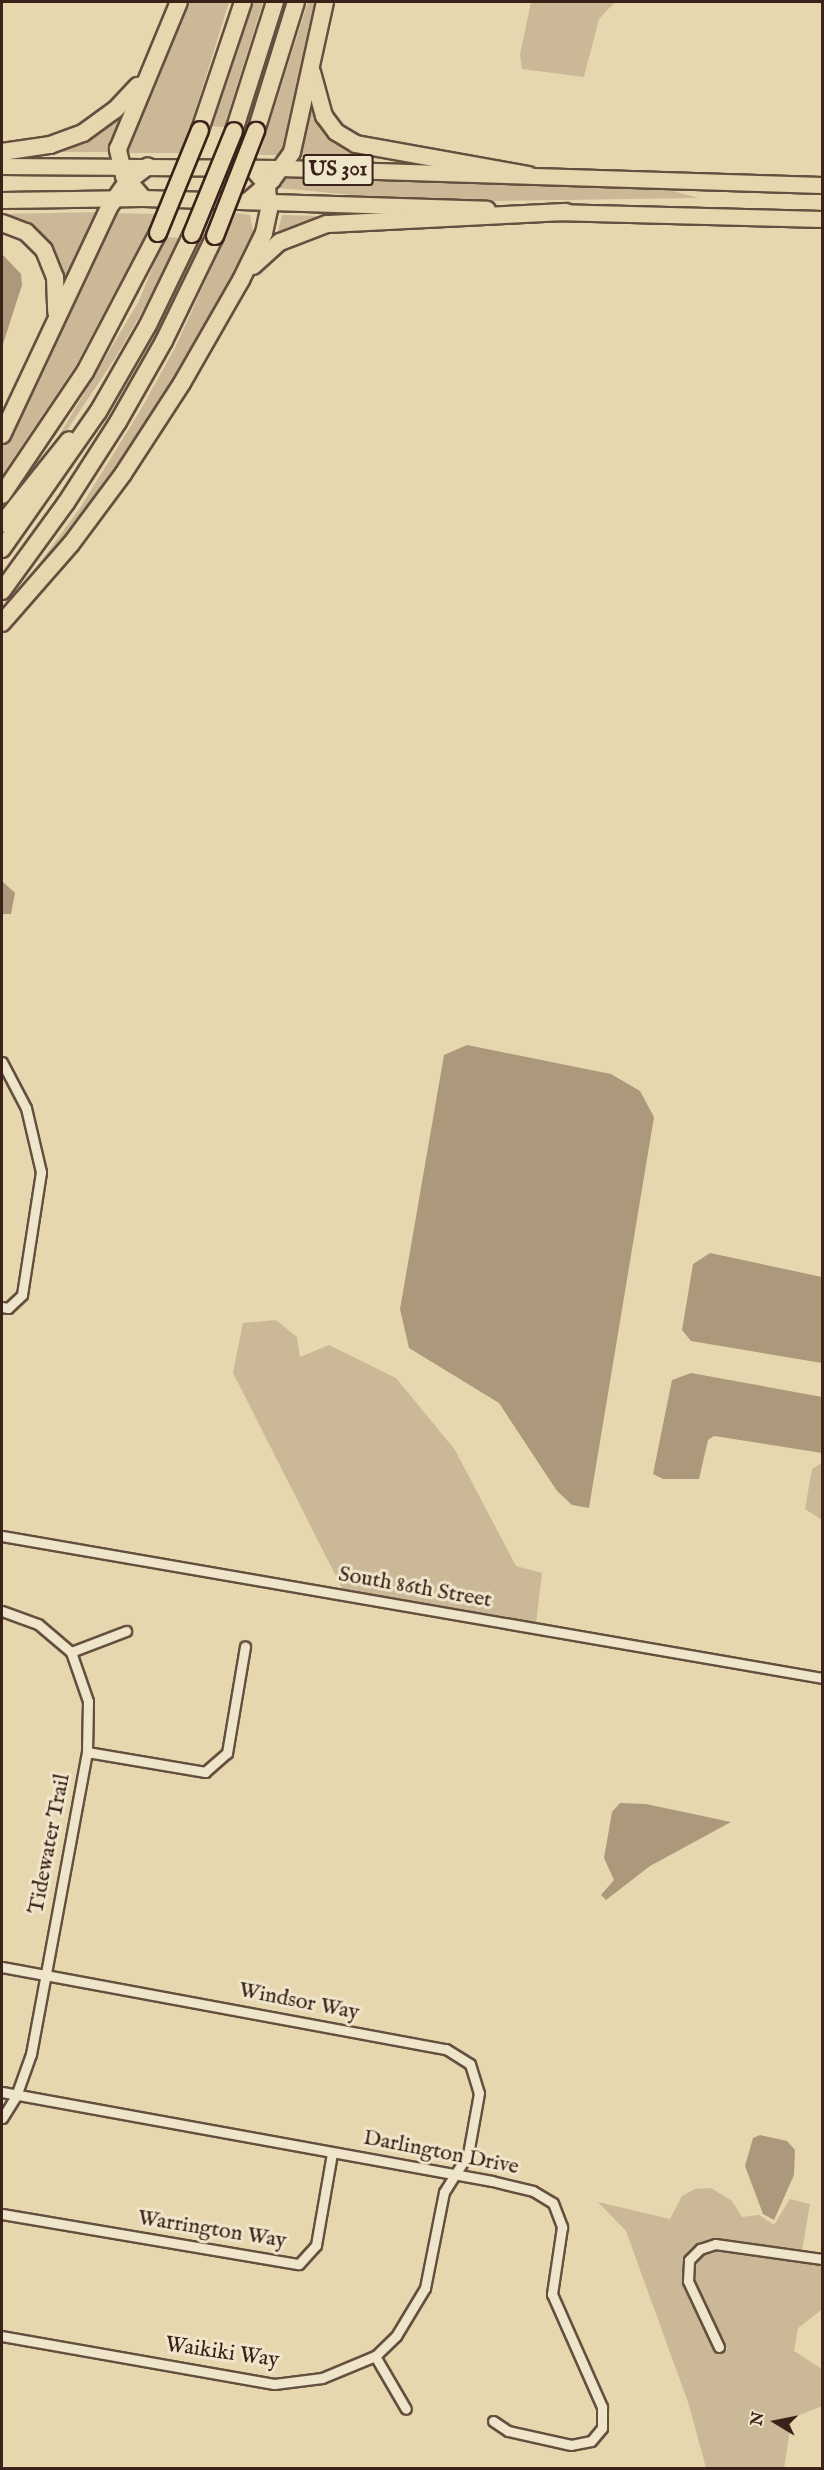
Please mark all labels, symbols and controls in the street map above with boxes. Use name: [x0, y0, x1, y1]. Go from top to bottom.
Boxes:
road number: US 301: [302, 152, 374, 188]
street label: South 86th Street: [336, 1562, 494, 1614]
street label: Tidewater Trail: [23, 1772, 77, 1916]
street label: Windsor Way: [236, 1977, 362, 2027]
street label: Darlington Drive: [361, 2125, 521, 2181]
street label: Warrington Way: [136, 2205, 288, 2255]
street label: Waikiki Way: [163, 2332, 281, 2374]
north arrow: [746, 2392, 806, 2452]
text: N: [747, 2410, 769, 2427]

